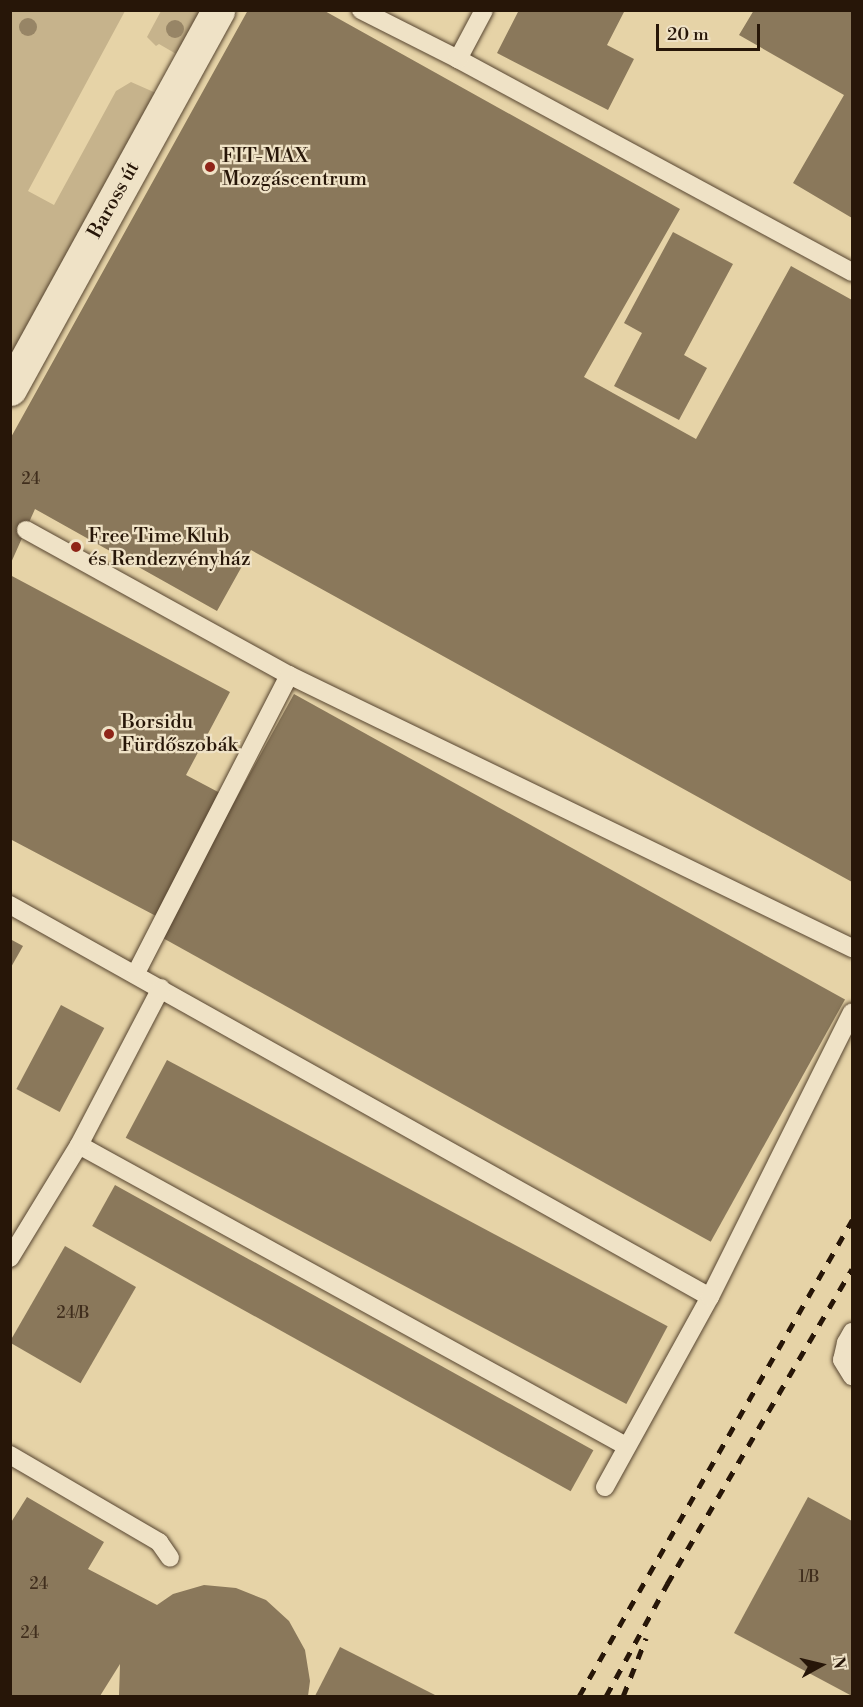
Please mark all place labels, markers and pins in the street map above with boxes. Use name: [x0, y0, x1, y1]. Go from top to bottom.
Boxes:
place label: FIT-MAX Mozgáscentrum: [222, 144, 367, 191]
marker: FIT-MAX Mozgáscentrum: [203, 160, 217, 174]
place label: Free Time Klub és Rendezvényház: [88, 524, 251, 571]
marker: Free Time Klub és Rendezvényház: [69, 540, 83, 554]
place label: Borsidu Fürdőszobák: [121, 710, 238, 757]
marker: Borsidu Fürdőszobák: [102, 727, 116, 741]

